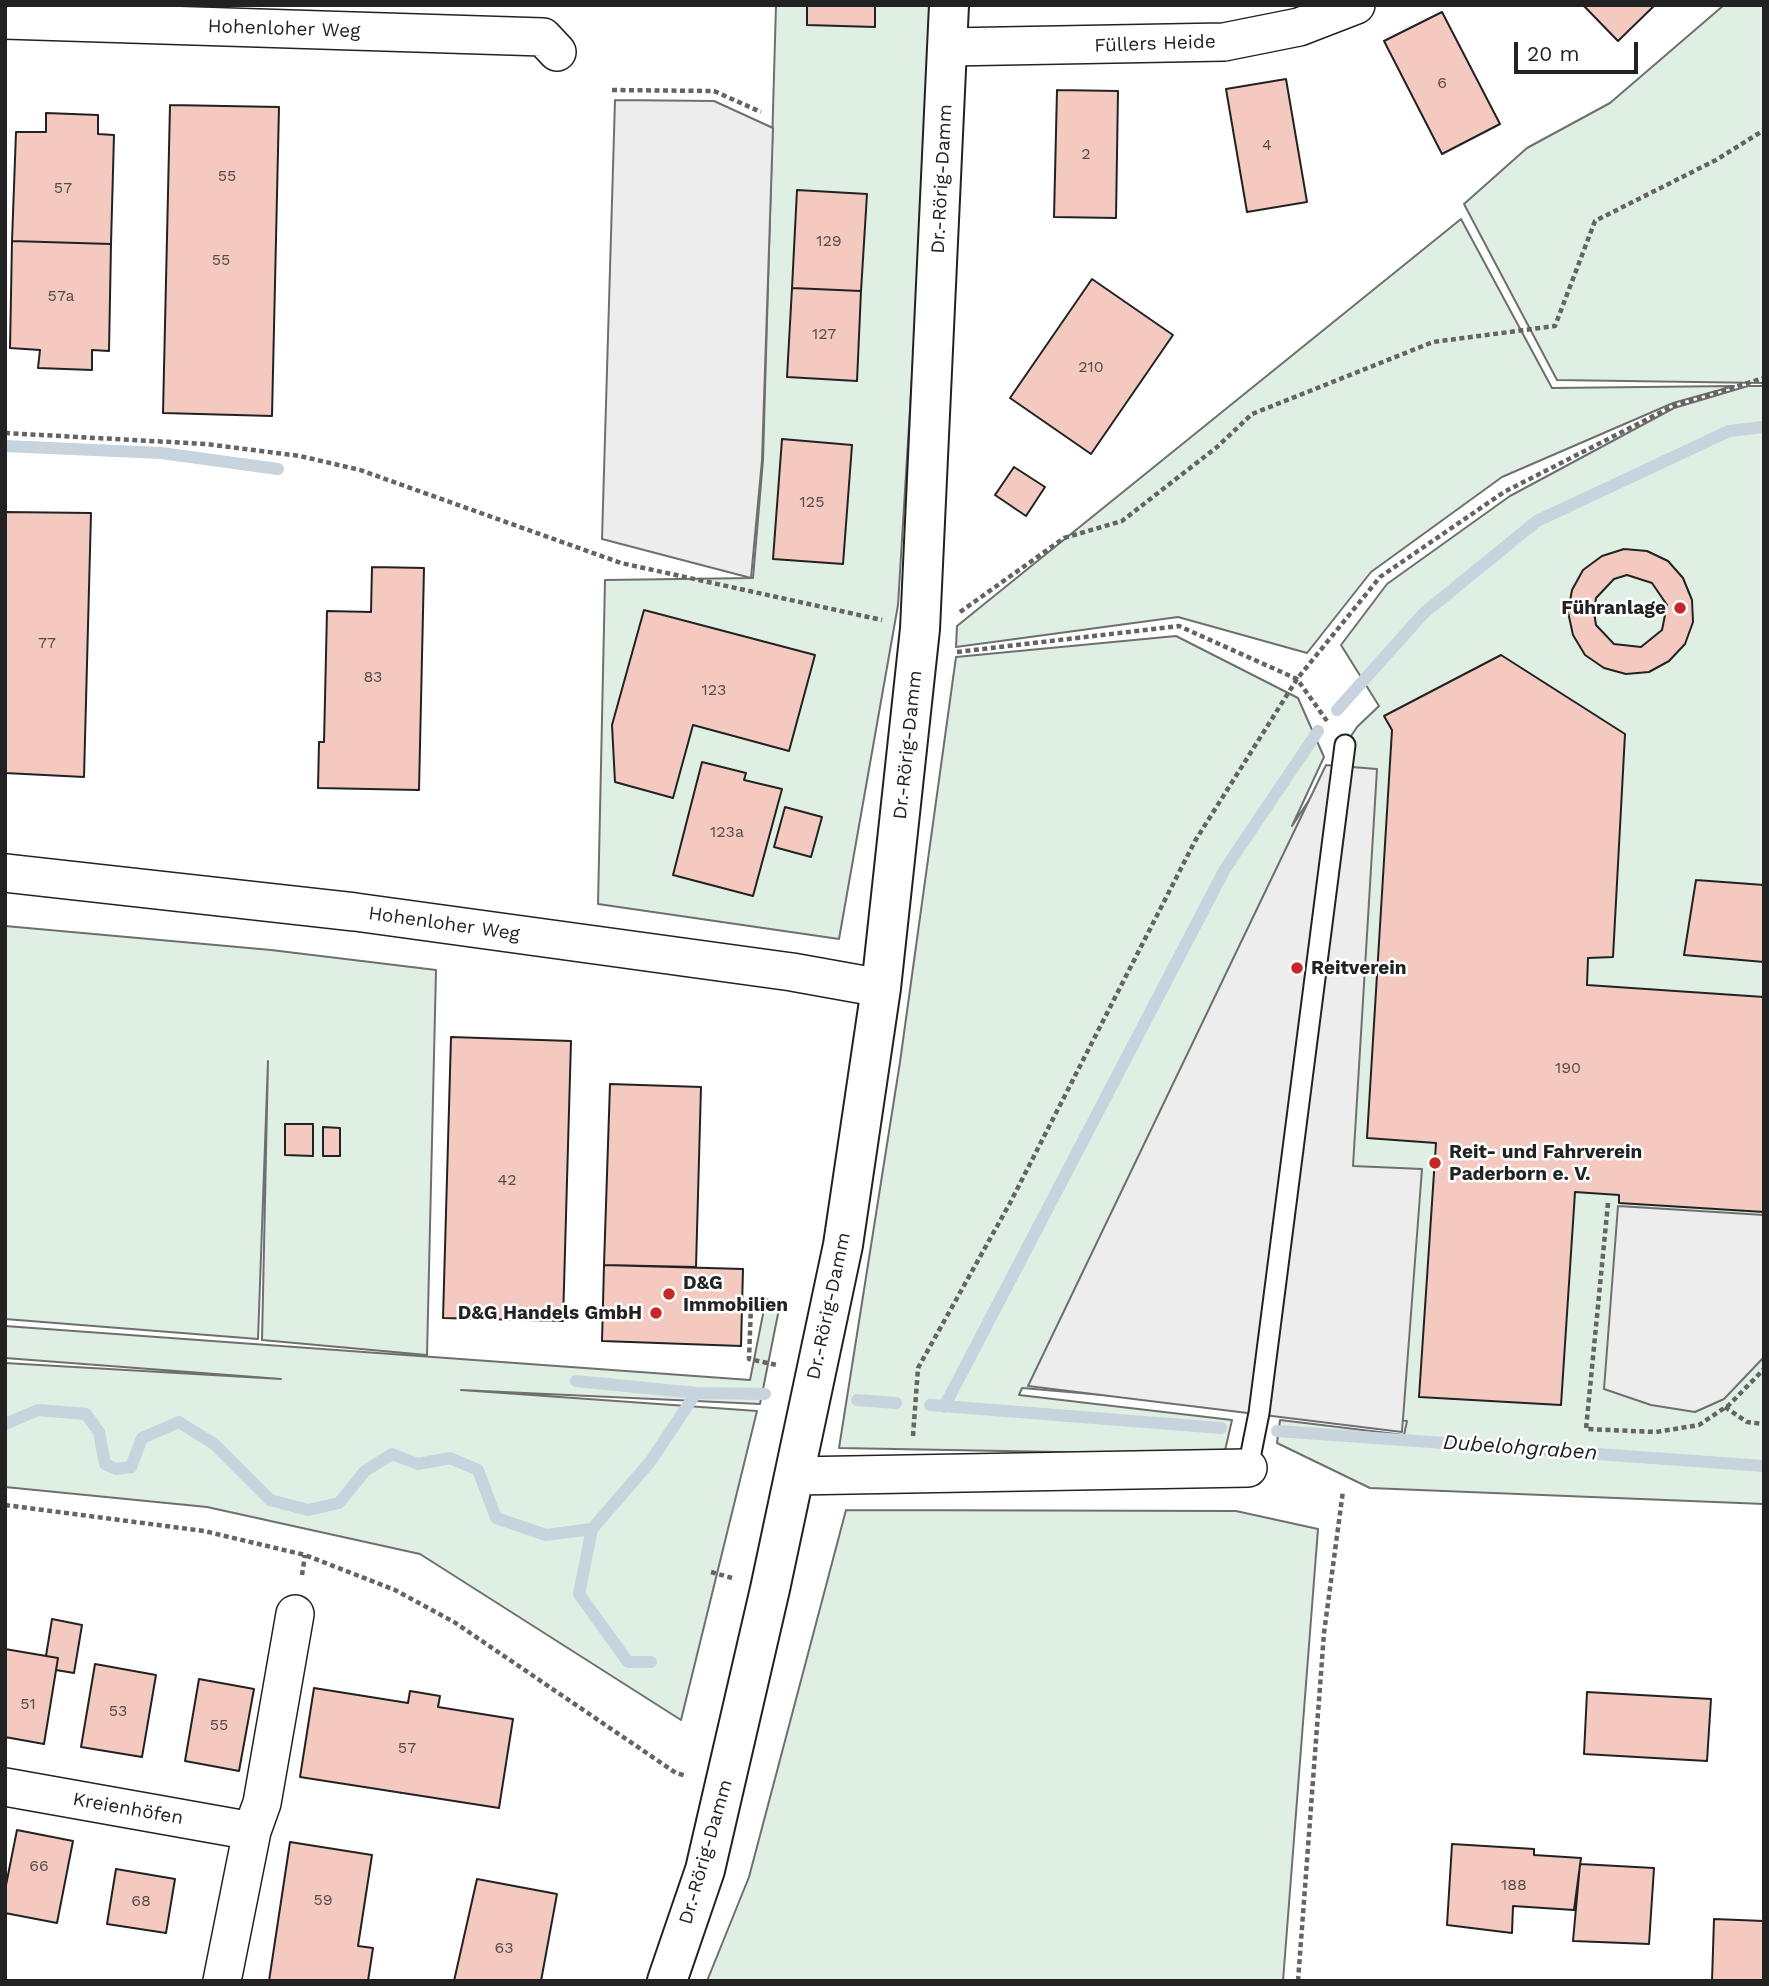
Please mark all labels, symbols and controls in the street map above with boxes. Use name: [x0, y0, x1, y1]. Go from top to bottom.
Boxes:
street label: Hohenloher Weg: [207, 15, 361, 43]
scale bar: [1517, 28, 1641, 72]
street label: Füllers Heide: [1094, 30, 1216, 58]
text: 20 m: [1527, 41, 1579, 66]
house number: 6: [1437, 73, 1447, 93]
street label: Dr.-Rörig-Damm: [927, 104, 957, 254]
house number: 4: [1262, 135, 1272, 155]
house number: 2: [1081, 144, 1091, 164]
house number: 55: [218, 166, 236, 186]
house number: 57: [54, 178, 72, 198]
house number: 129: [816, 231, 842, 251]
house number: 55: [212, 250, 230, 270]
house number: 57a: [48, 286, 74, 306]
house number: 127: [812, 324, 836, 344]
house number: 210: [1078, 357, 1104, 377]
house number: 125: [800, 492, 824, 512]
place label: Führanlage: [1561, 597, 1666, 619]
marker: Führanlage: [1672, 600, 1688, 616]
house number: 77: [38, 633, 56, 653]
house number: 83: [364, 667, 382, 687]
street label: Dr.-Rörig-Damm: [889, 669, 927, 821]
house number: 123: [702, 680, 726, 700]
house number: 123a: [710, 822, 744, 842]
street label: Hohenloher Weg: [367, 902, 521, 946]
place label: Reitverein: [1311, 957, 1407, 979]
marker: Reitverein: [1289, 960, 1305, 976]
house number: 190: [1555, 1058, 1581, 1078]
place label: Reit- und Fahrverein Paderborn e. V.: [1449, 1141, 1642, 1185]
marker: Reit- und Fahrverein Paderborn e. V.: [1427, 1155, 1443, 1171]
house number: 42: [497, 1170, 517, 1190]
street label: Dr.-Rörig-Damm: [802, 1230, 856, 1382]
place label: D&G Immobilien: [683, 1272, 788, 1316]
marker: D&G Immobilien: [661, 1286, 677, 1302]
place label: D&G Handels GmbH: [458, 1302, 642, 1324]
marker: D&G Handels GmbH: [648, 1305, 664, 1321]
water label: Dubelohgraben: [1442, 1430, 1598, 1466]
house number: 51: [20, 1694, 36, 1714]
house number: 53: [109, 1701, 127, 1721]
house number: 55: [210, 1715, 228, 1735]
house number: 57: [398, 1738, 416, 1758]
street label: Dr.-Rörig-Damm: [674, 1777, 738, 1927]
street label: Kreienhöfen: [71, 1788, 185, 1830]
house number: 66: [29, 1856, 49, 1876]
house number: 188: [1501, 1875, 1527, 1895]
house number: 59: [313, 1890, 333, 1910]
house number: 68: [131, 1891, 151, 1911]
house number: 63: [494, 1938, 514, 1958]

